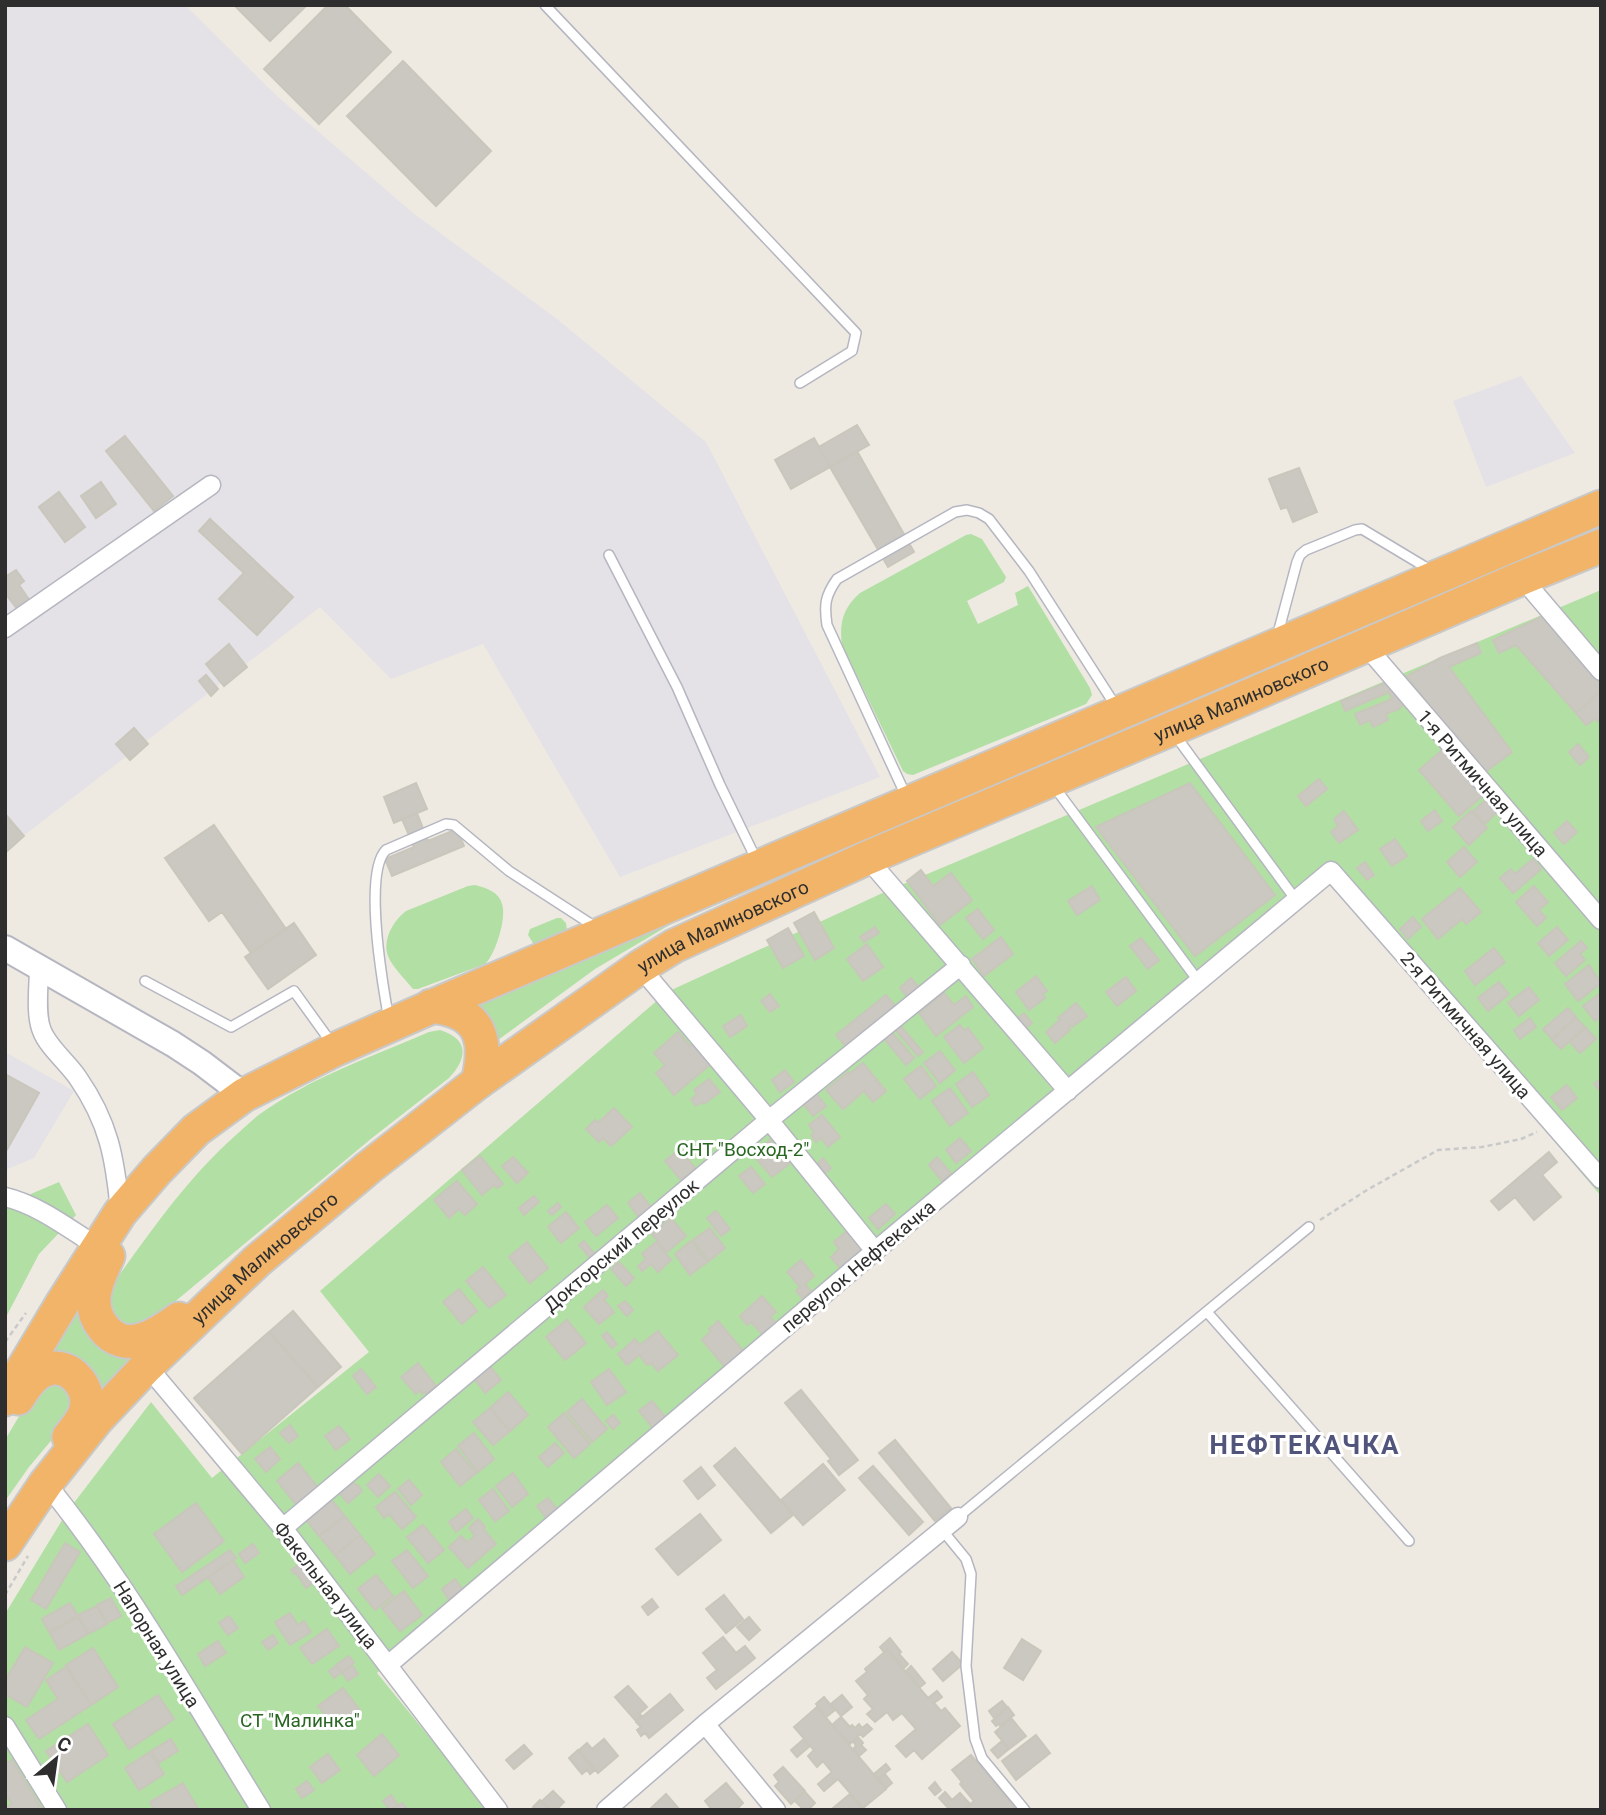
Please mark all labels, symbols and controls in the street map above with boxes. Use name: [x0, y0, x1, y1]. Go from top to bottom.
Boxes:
street label: улица Малиновского: [1150, 652, 1332, 747]
street label: 1-я Ритмичная улица: [1413, 705, 1553, 861]
street label: улица Малиновского: [633, 875, 812, 978]
street label: 2-я Ритмичная улица: [1396, 947, 1536, 1103]
park label: СНТ "Восход-2": [677, 1138, 809, 1161]
street label: Докторский переулок: [539, 1173, 704, 1317]
street label: улица Малиновского: [187, 1187, 343, 1329]
street label: переулок Нефтекачка: [777, 1195, 940, 1337]
district label: НЕФТЕКАЧКА: [1210, 1430, 1400, 1460]
street label: Факельная улица: [269, 1517, 382, 1653]
street label: Напорная улица: [108, 1577, 205, 1712]
park label: СТ "Малинка": [240, 1709, 360, 1732]
north arrow: [21, 1724, 91, 1794]
text: С: [53, 1731, 75, 1758]

